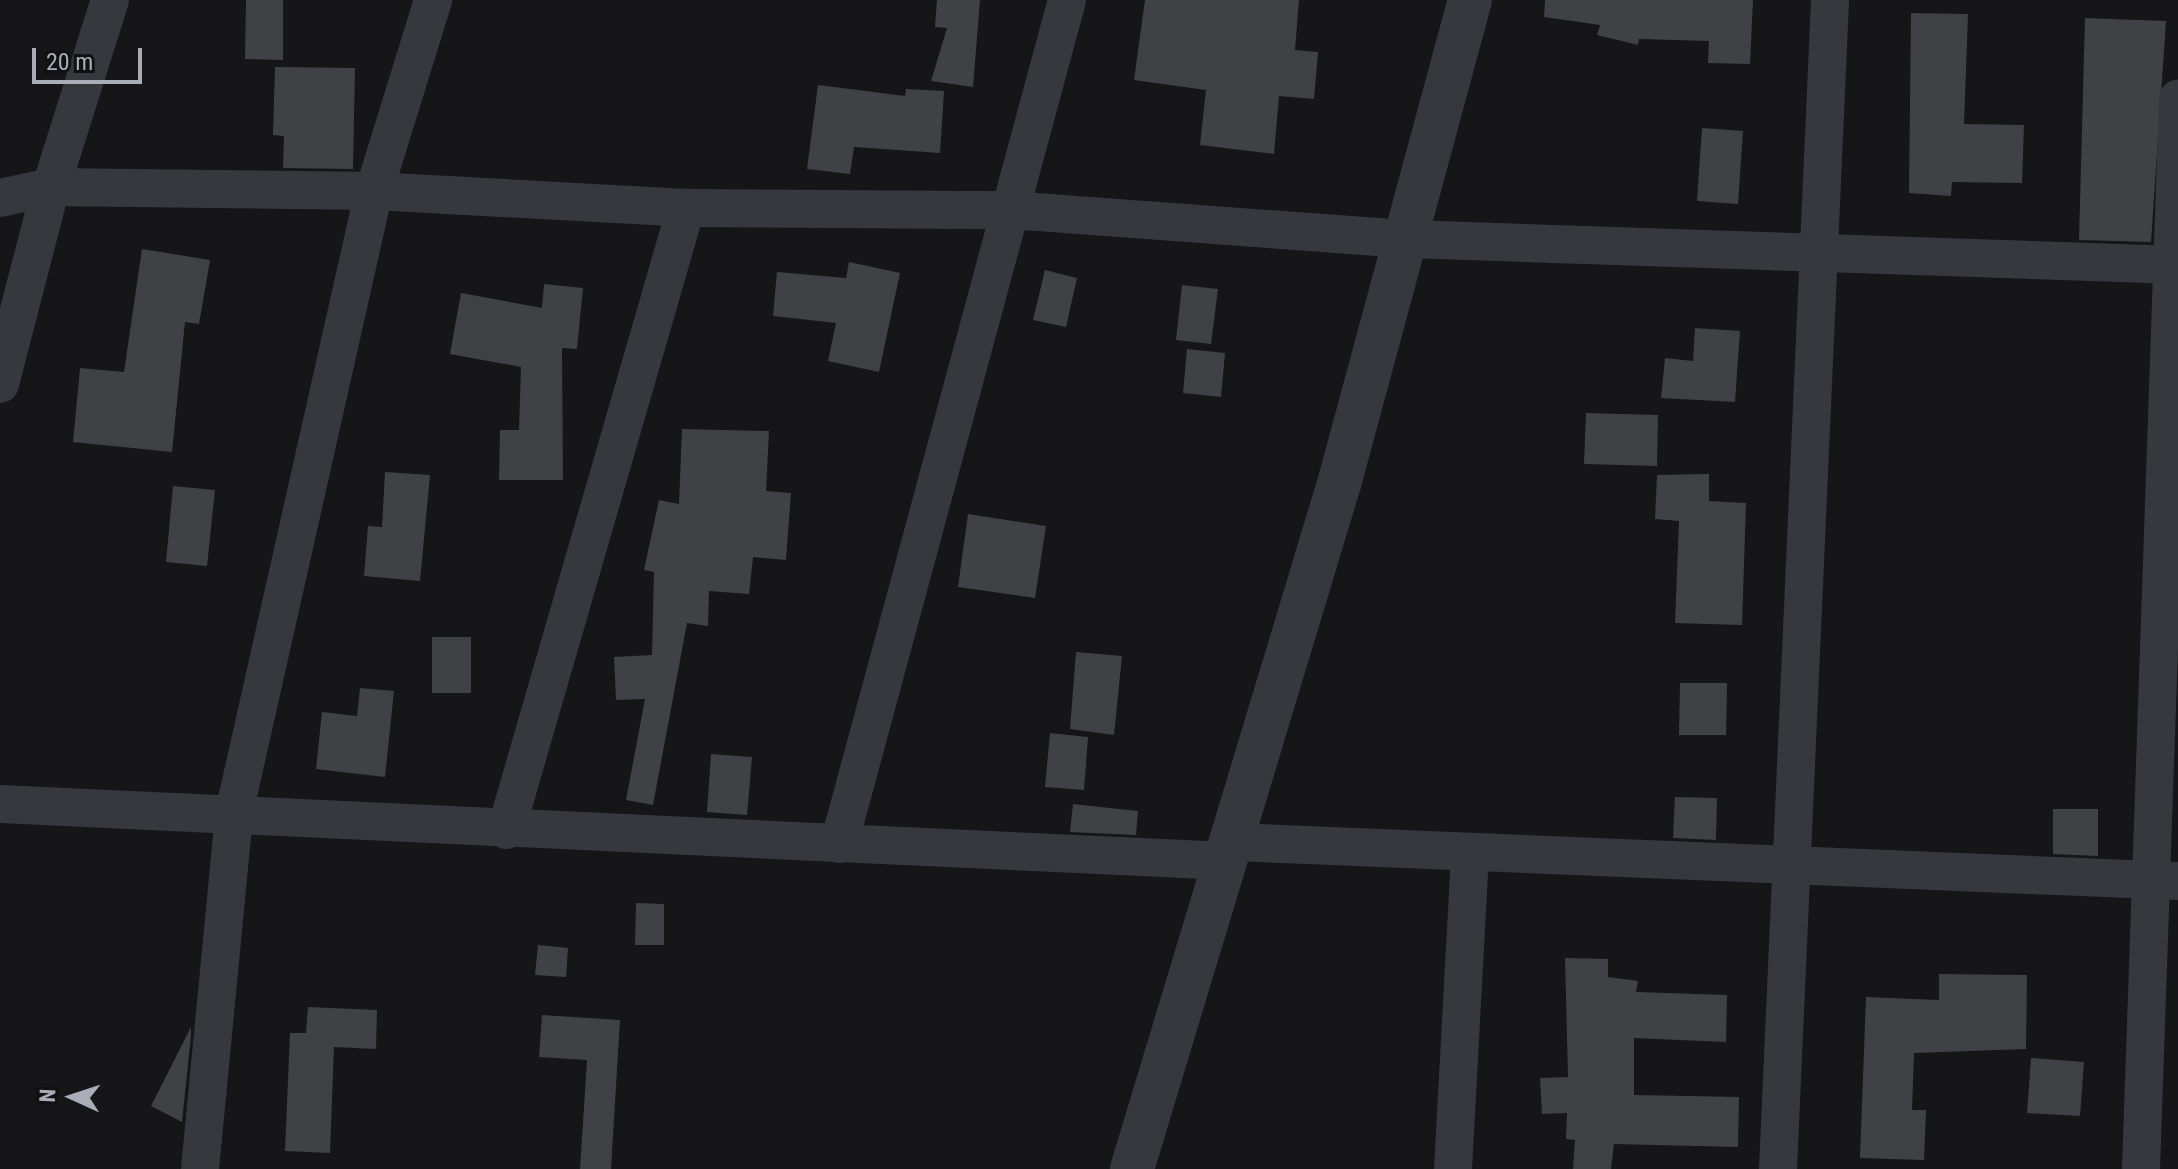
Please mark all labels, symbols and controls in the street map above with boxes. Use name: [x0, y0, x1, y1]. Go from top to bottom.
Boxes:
scale bar: [36, 32, 146, 82]
text: 20 m: [46, 48, 93, 76]
north arrow: [32, 1057, 112, 1137]
text: N: [35, 1088, 60, 1103]

